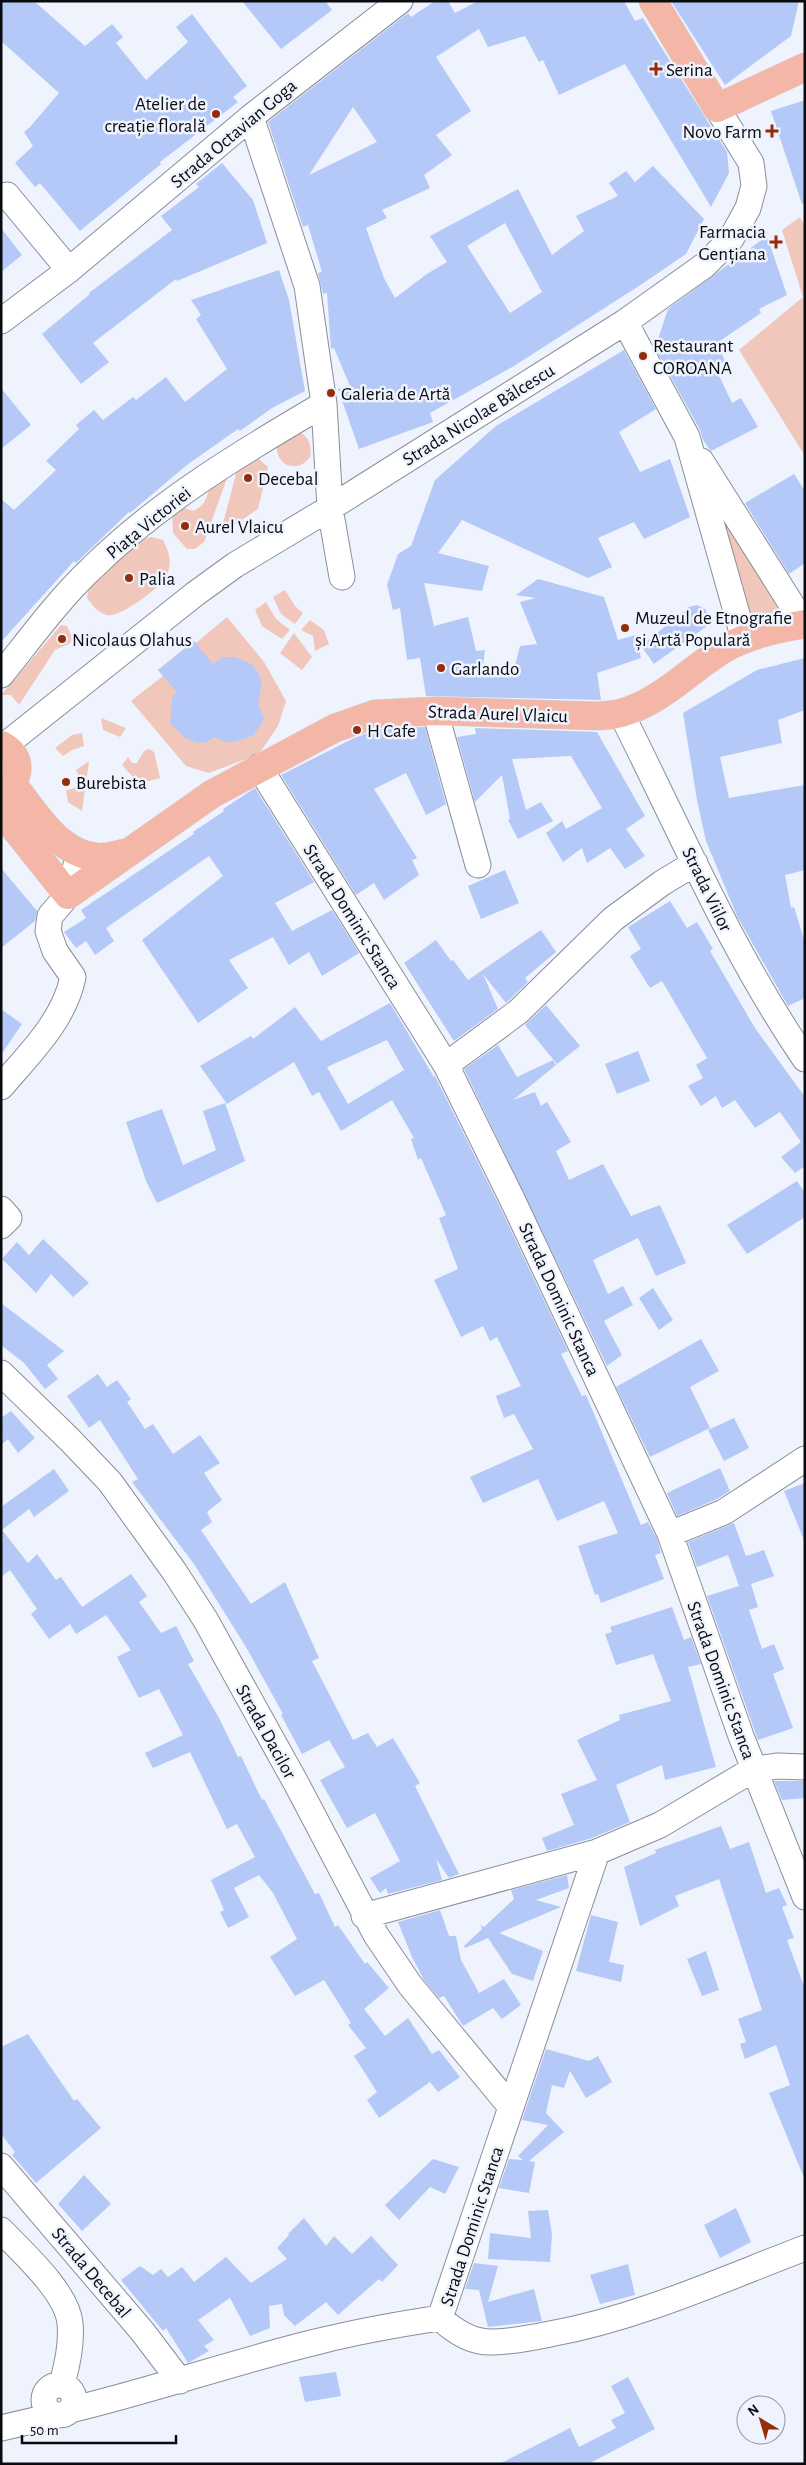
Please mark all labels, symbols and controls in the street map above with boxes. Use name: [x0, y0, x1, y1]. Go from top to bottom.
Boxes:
place label: Serina: [666, 61, 713, 80]
marker: Serina: [650, 63, 662, 75]
street label: Strada Octavian Goga: [167, 76, 301, 192]
place label: Atelier de creație florală: [105, 95, 206, 137]
marker: Atelier de creație florală: [210, 108, 222, 120]
place label: Novo Farm: [682, 123, 762, 142]
marker: Novo Farm: [766, 125, 778, 137]
place label: Farmacia Gențiana: [699, 223, 766, 265]
marker: Farmacia Gențiana: [770, 236, 782, 248]
place label: Restaurant COROANA: [653, 337, 733, 378]
marker: Restaurant COROANA: [637, 350, 649, 362]
street label: Strada Nicolae Bălcescu: [400, 361, 558, 470]
place label: Galeria de Artă: [341, 385, 451, 404]
marker: Galeria de Artă: [325, 387, 337, 399]
place label: Decebal: [258, 470, 318, 489]
marker: Decebal: [242, 472, 254, 484]
street label: Piața Victoriei: [103, 483, 196, 564]
place label: Aurel Vlaicu: [195, 518, 284, 537]
marker: Aurel Vlaicu: [179, 520, 191, 532]
place label: Palia: [139, 570, 175, 589]
marker: Palia: [123, 572, 135, 584]
place label: Muzeul de Etnografie și Artă Populară: [635, 609, 792, 651]
marker: Muzeul de Etnografie și Artă Populară: [619, 622, 631, 634]
place label: Nicolaus Olahus: [72, 631, 192, 650]
marker: Nicolaus Olahus: [56, 633, 68, 645]
place label: Garlando: [451, 660, 519, 679]
marker: Garlando: [435, 662, 447, 674]
street label: Strada Aurel Vlaicu: [428, 703, 568, 726]
place label: H Cafe: [367, 722, 416, 741]
marker: H Cafe: [351, 724, 363, 736]
place label: Burebista: [76, 774, 147, 793]
marker: Burebista: [60, 776, 72, 788]
street label: Strada Dominic Stanca: [299, 841, 404, 993]
street label: Strada Viilor: [678, 844, 735, 935]
street label: Strada Dominic Stanca: [515, 1220, 603, 1379]
street label: Strada Dominic Stanca: [683, 1599, 758, 1762]
street label: Strada Dacilor: [232, 1681, 299, 1782]
street label: Strada Dominic Stanca: [438, 2144, 507, 2309]
street label: Strada Decebal: [48, 2224, 134, 2322]
north arrow: [736, 2395, 786, 2445]
text: N: [745, 2402, 762, 2419]
scale bar: [22, 2412, 176, 2444]
text: 50 m: [30, 2423, 59, 2438]

